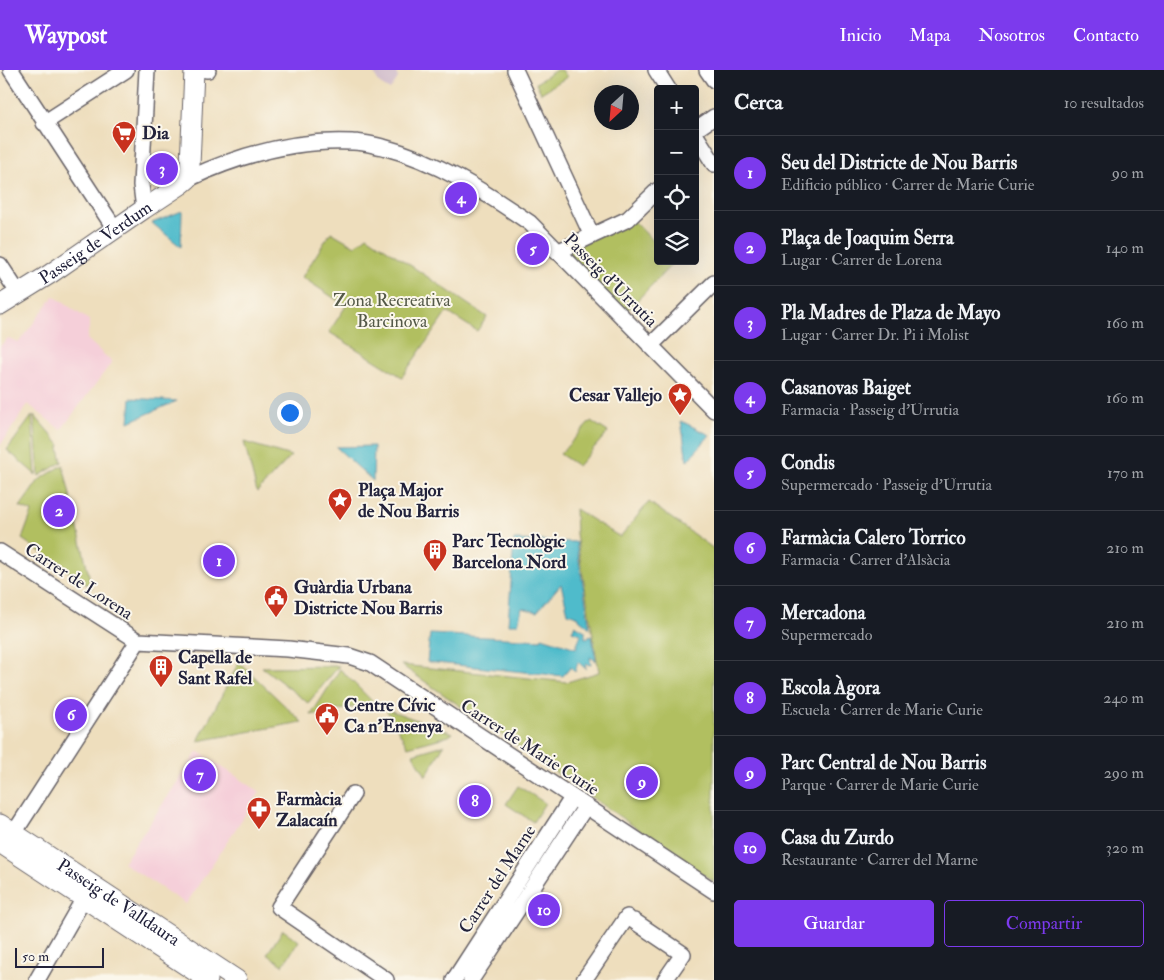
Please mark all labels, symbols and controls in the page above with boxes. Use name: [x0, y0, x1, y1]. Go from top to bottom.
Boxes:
text: Waypost: [25, 20, 107, 51]
text: Inicio: [839, 24, 881, 47]
text: Mapa: [909, 24, 951, 47]
text: Nosotros: [979, 24, 1045, 47]
text: Contacto: [1073, 24, 1139, 47]
north arrow: [594, 85, 639, 130]
map controls: [654, 85, 699, 265]
button: +: [654, 85, 699, 130]
text: Cerca: [734, 89, 783, 116]
text: 10 resultados: [1064, 93, 1144, 113]
supermarket icon: Dia: [111, 120, 137, 154]
place label: Dia: [142, 122, 169, 145]
button: −: [654, 130, 699, 175]
pin: 3: [146, 150, 178, 188]
text: Seu del Districte de Nou Barris: [781, 151, 1017, 175]
text: 1: [747, 163, 753, 183]
text: 90 m: [1112, 163, 1144, 183]
button: locate: [654, 175, 699, 220]
text: Edificio público · Carrer de Marie Curie: [781, 175, 1034, 195]
pin: 4: [445, 179, 477, 217]
street label: Passeig de Verdum: [35, 196, 157, 290]
button: layers: [654, 220, 699, 265]
text: Plaça de Joaquim Serra: [781, 226, 954, 250]
street label: Passeig d'Urrutia: [559, 229, 663, 333]
pin: 5: [517, 230, 549, 268]
text: 2: [746, 238, 754, 258]
text: 140 m: [1106, 238, 1144, 258]
text: Lugar · Carrer de Lorena: [781, 250, 942, 270]
park label: Zona Recreativa Barcinova: [333, 289, 451, 333]
text: Pla Madres de Plaza de Mayo: [781, 301, 1000, 325]
text: 3: [747, 313, 753, 333]
text: 160 m: [1106, 313, 1144, 333]
text: Lugar · Carrer Dr. Pi i Molist: [781, 325, 969, 345]
text: Casanovas Baiget: [781, 376, 911, 400]
place icon: Cesar Vallejo: [667, 382, 693, 416]
place label: Cesar Vallejo: [569, 384, 662, 407]
text: 4: [746, 388, 754, 408]
text: 160 m: [1106, 388, 1144, 408]
your location: [277, 400, 303, 426]
text: Farmacia · Passeig d'Urrutia: [781, 400, 959, 420]
text: Condis: [781, 451, 835, 475]
text: 5: [746, 463, 754, 483]
text: 170 m: [1107, 463, 1144, 483]
text: Supermercado · Passeig d'Urrutia: [781, 475, 992, 495]
place label: Plaça Major de Nou Barris: [358, 479, 459, 523]
place icon: Plaça Major de Nou Barris: [327, 487, 353, 521]
pin: 2: [43, 492, 75, 530]
text: Farmàcia Calero Torrico: [781, 526, 966, 550]
place label: Parc Tecnològic Barcelona Nord: [452, 530, 566, 574]
street label: Carrer de Lorena: [20, 538, 138, 625]
building icon: Parc Tecnològic Barcelona Nord: [422, 538, 448, 572]
text: 6: [746, 538, 754, 558]
text: 210 m: [1106, 538, 1144, 558]
pin: 1: [203, 542, 235, 580]
text: Farmacia · Carrer d'Alsàcia: [781, 550, 950, 570]
place label: Guàrdia Urbana Districte Nou Barris: [294, 576, 442, 620]
public building icon: Guàrdia Urbana Districte Nou Barris: [263, 584, 289, 618]
text: Mercadona: [781, 601, 866, 625]
text: 7: [746, 613, 754, 633]
text: 210 m: [1106, 613, 1144, 633]
text: Supermercado: [781, 625, 872, 645]
place label: Capella de Sant Rafel: [178, 646, 253, 690]
building icon: Capella de Sant Rafel: [148, 654, 174, 688]
text: Escola Àgora: [781, 676, 880, 700]
text: 8: [746, 688, 754, 708]
text: 240 m: [1103, 688, 1144, 708]
place label: Centre Cívic Ca n'Ensenya: [344, 694, 443, 738]
street label: Carrer de Marie Curie: [456, 694, 604, 801]
pin: 6: [55, 696, 87, 734]
text: Escuela · Carrer de Marie Curie: [781, 700, 983, 720]
public building icon: Centre Cívic Ca n'Ensenya: [314, 702, 340, 736]
text: Parc Central de Nou Barris: [781, 751, 986, 775]
pin: 7: [184, 756, 216, 794]
pin: 9: [626, 763, 658, 801]
text: 9: [746, 763, 754, 783]
text: 290 m: [1104, 763, 1144, 783]
text: Parque · Carrer de Marie Curie: [781, 775, 979, 795]
pin: 8: [459, 782, 491, 820]
place label: Farmàcia Zalacaín: [276, 788, 342, 832]
pharmacy icon: Farmàcia Zalacaín: [246, 796, 272, 830]
street label: Carrer del Marne: [454, 820, 541, 938]
text: Casa du Zurdo: [781, 826, 894, 850]
text: 10: [743, 838, 757, 858]
text: 320 m: [1106, 838, 1144, 858]
text: Restaurante · Carrer del Marne: [781, 850, 978, 870]
street label: Passeig de Valldaura: [52, 854, 185, 952]
pin: 10: [528, 891, 560, 929]
button: Guardar: [734, 900, 934, 947]
button: Compartir: [944, 900, 1144, 947]
scale bar: [15, 945, 104, 968]
text: 50 m: [22, 948, 49, 965]

